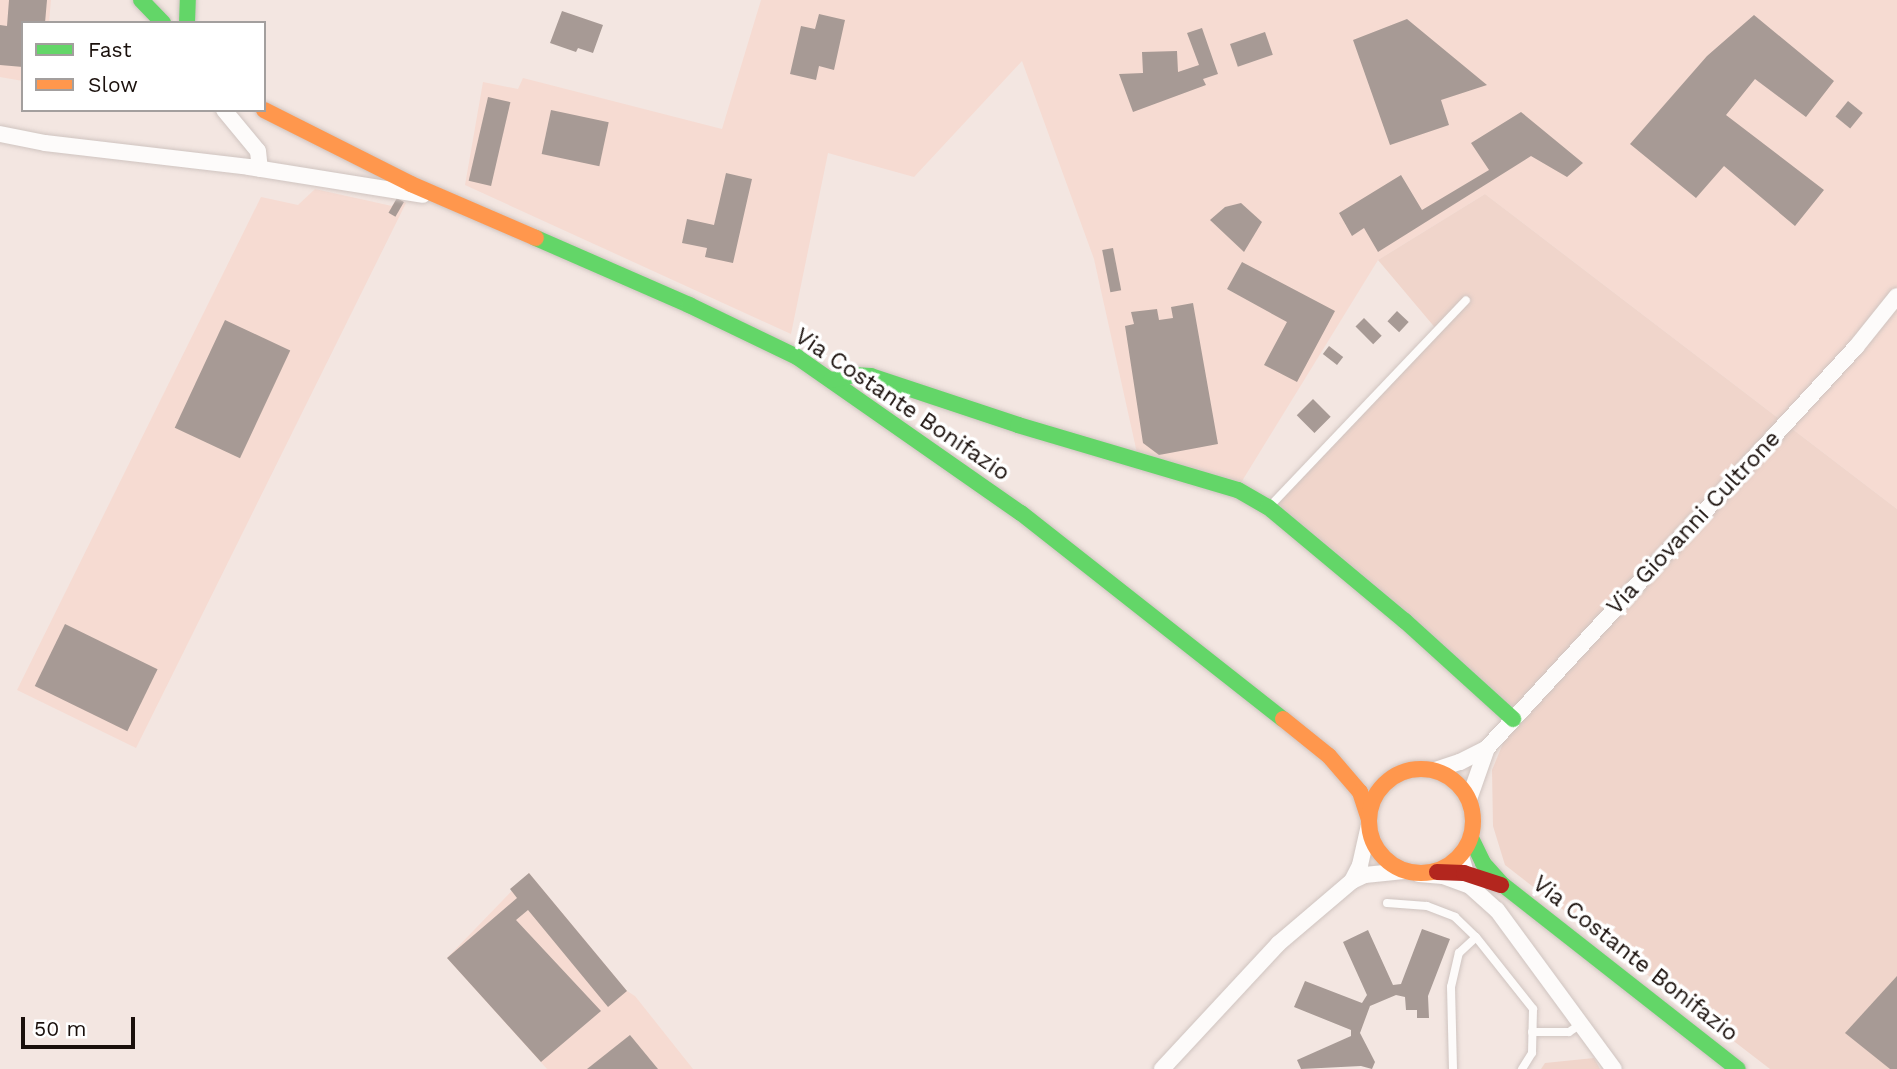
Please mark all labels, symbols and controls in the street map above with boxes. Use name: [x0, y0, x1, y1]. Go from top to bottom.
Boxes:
legend: [21, 21, 266, 112]
text: Fast: [88, 37, 132, 62]
text: Slow: [88, 72, 138, 97]
street label: Via Costante Bonifazio: [789, 323, 1015, 487]
street label: Via Giovanni Cultrone: [1601, 425, 1787, 621]
street label: Via Costante Bonifazio: [1527, 870, 1743, 1048]
scale bar: [24, 1002, 138, 1046]
text: 50 m: [34, 1016, 86, 1041]

